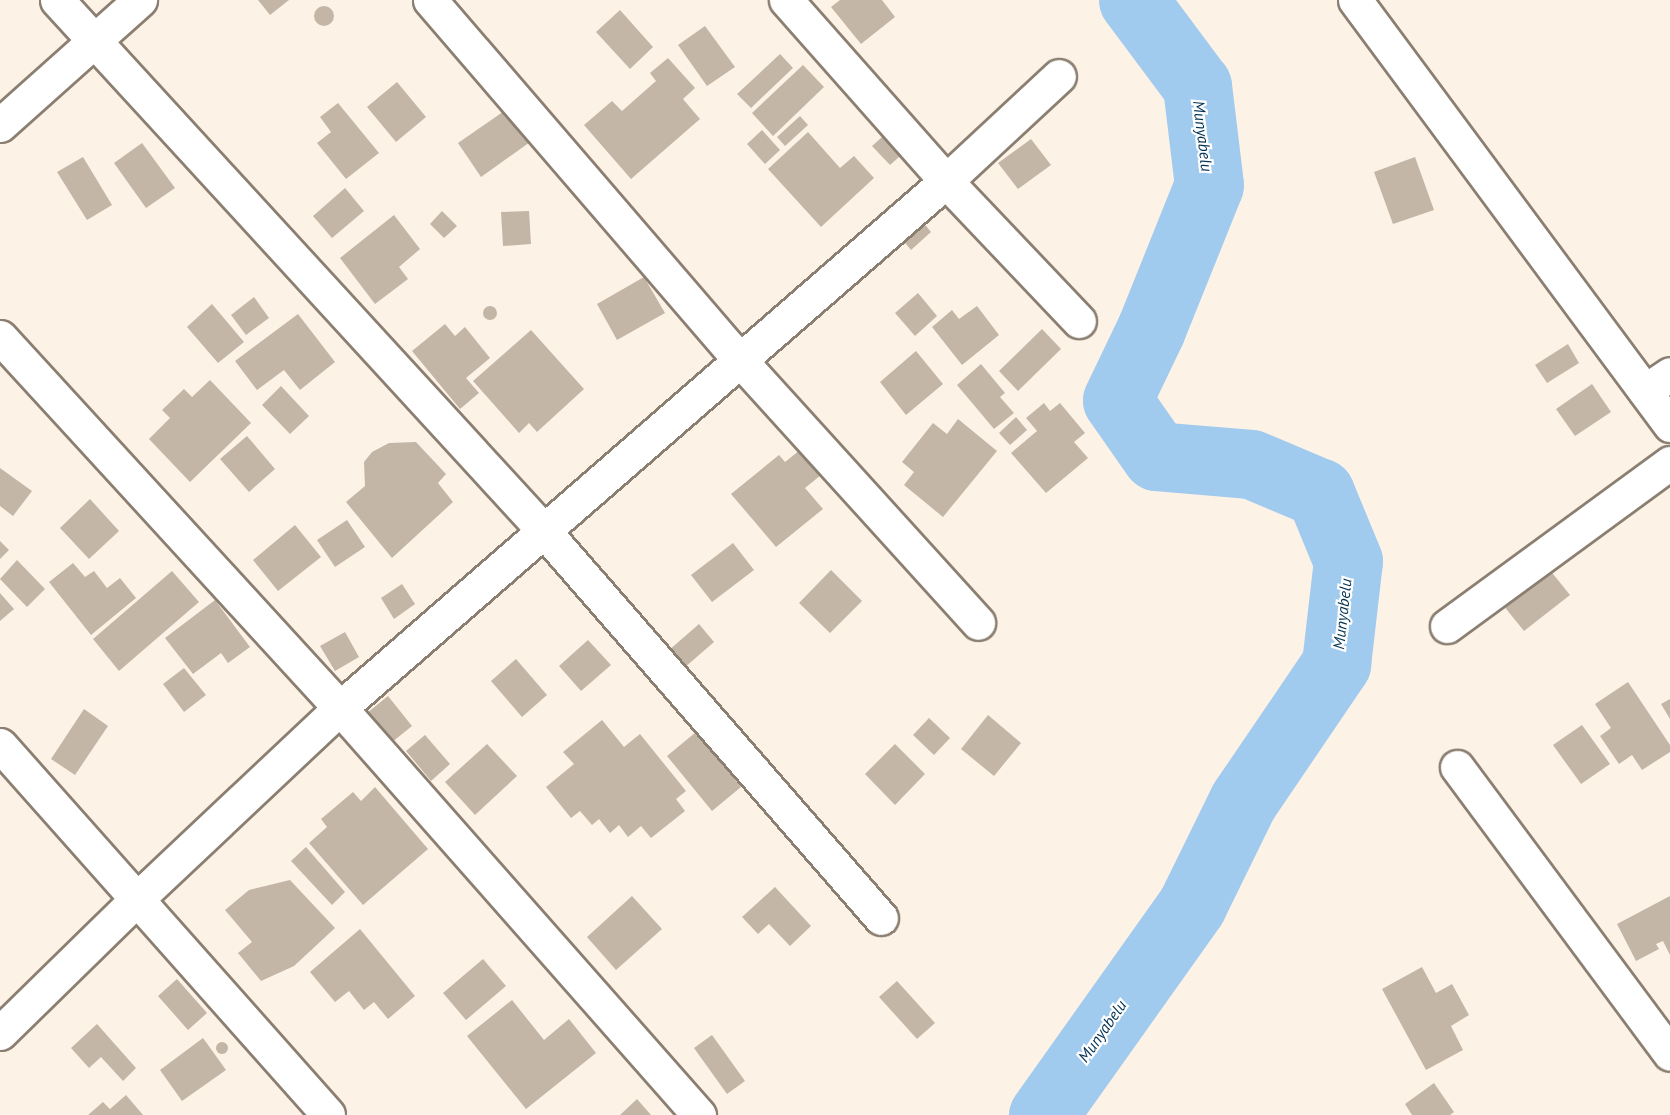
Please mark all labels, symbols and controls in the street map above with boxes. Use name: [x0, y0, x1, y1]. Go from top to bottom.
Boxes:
water label: Munyabelu: [1189, 99, 1217, 173]
water label: Munyabelu: [1329, 578, 1355, 650]
water label: Munyabelu: [1074, 996, 1130, 1066]

